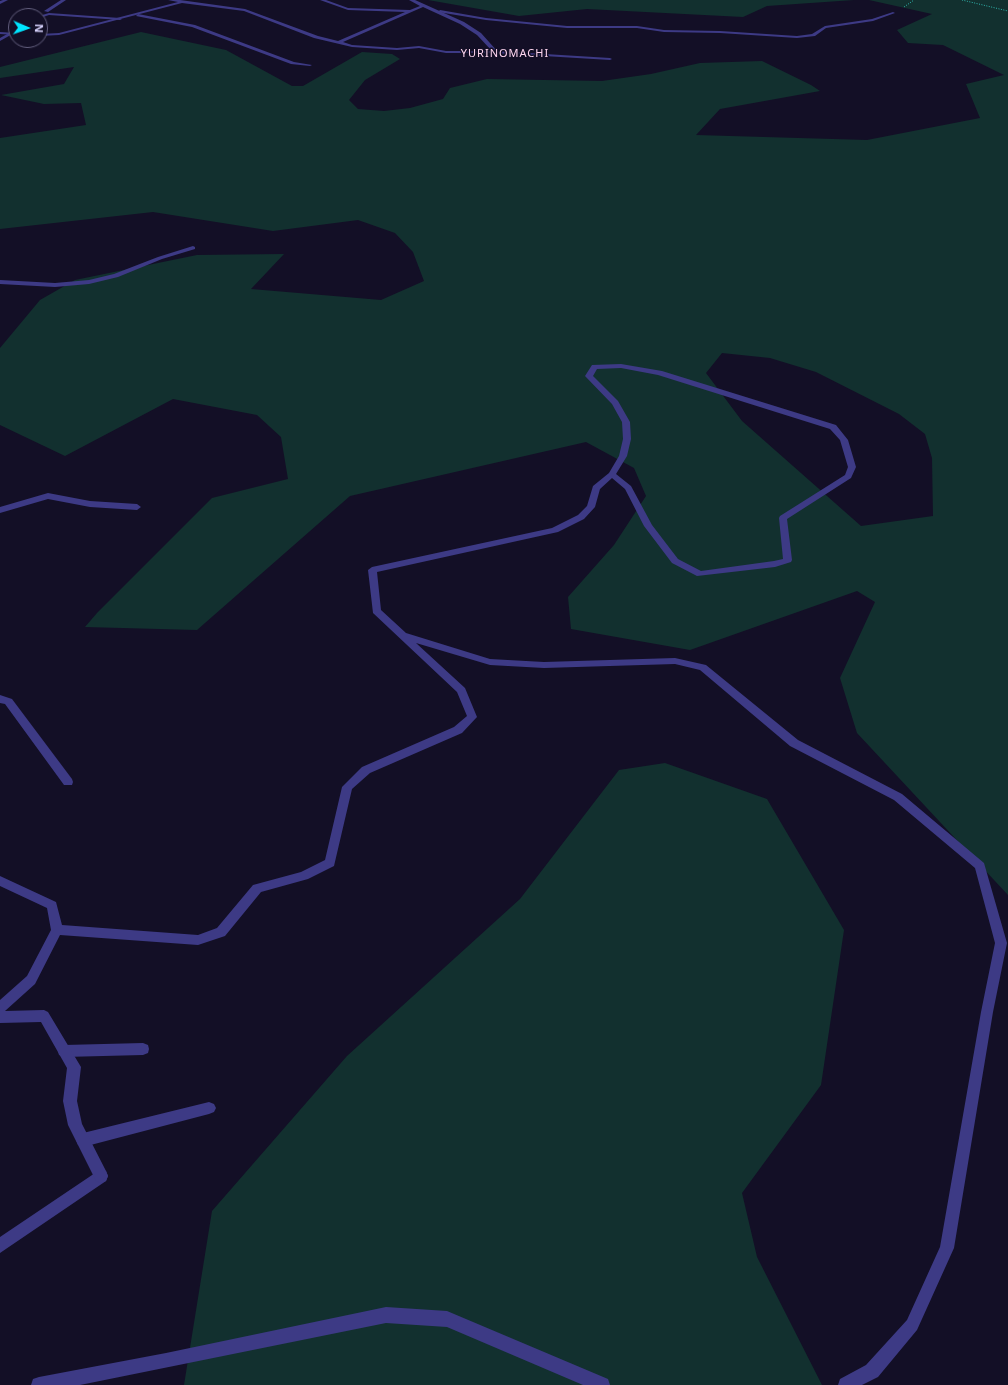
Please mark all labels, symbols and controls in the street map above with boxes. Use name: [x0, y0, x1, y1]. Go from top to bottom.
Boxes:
north arrow: [8, 8, 48, 48]
text: N: [32, 24, 47, 33]
district label: YURINOMACHI: [461, 47, 549, 61]

